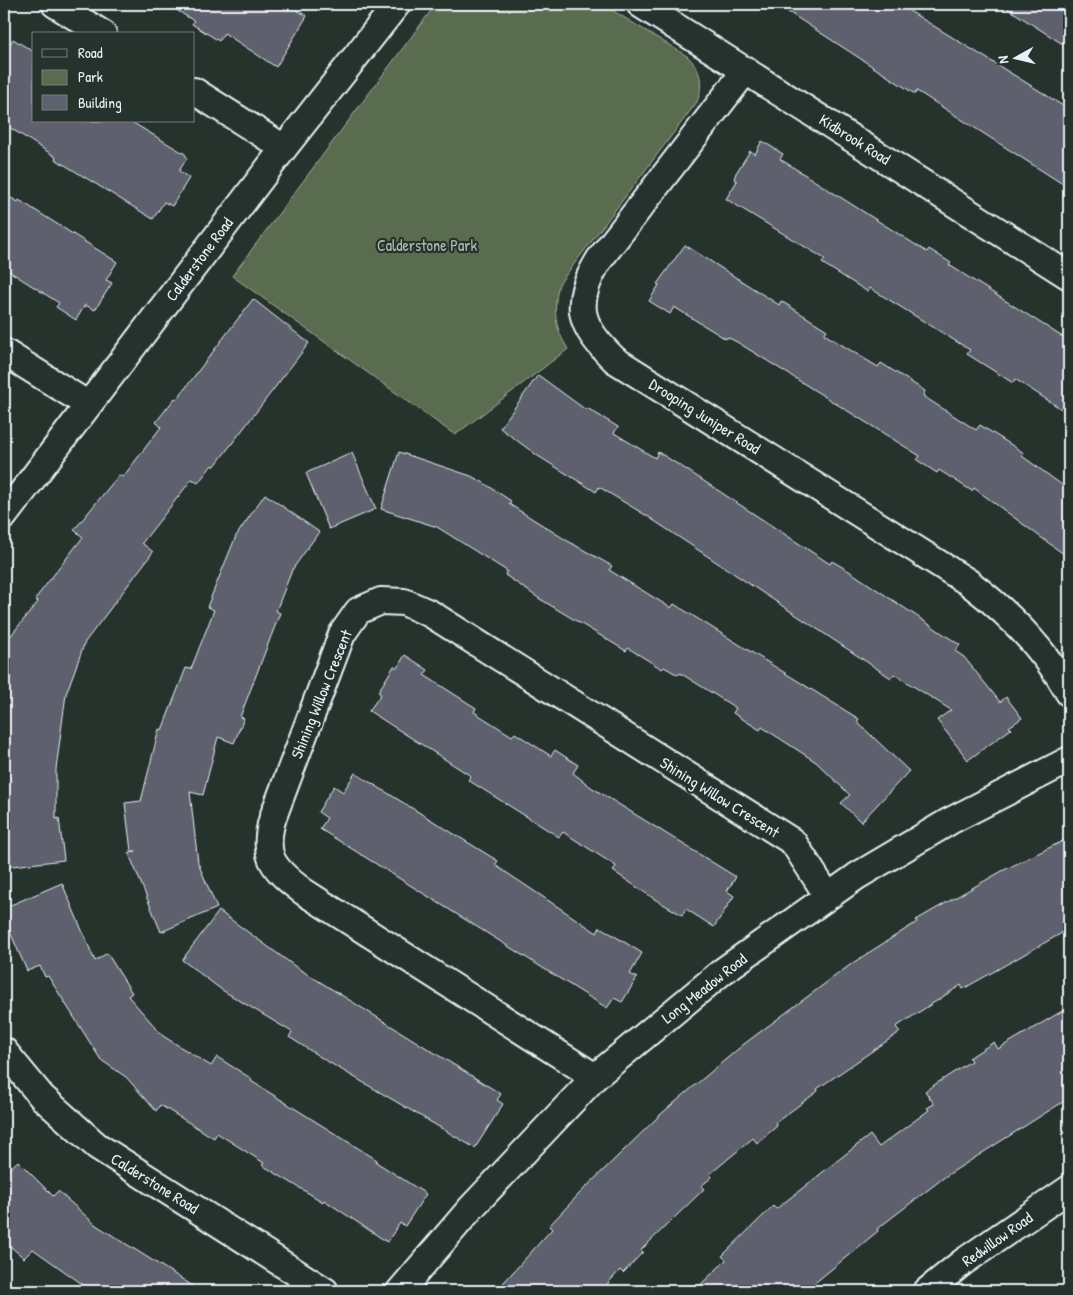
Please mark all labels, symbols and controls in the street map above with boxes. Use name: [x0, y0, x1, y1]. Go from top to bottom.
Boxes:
legend: [32, 32, 195, 122]
north arrow: [990, 32, 1040, 82]
text: Road: [78, 42, 103, 63]
text: N: [993, 54, 1013, 65]
text: Park: [78, 66, 103, 87]
text: Building: [78, 92, 122, 113]
street label: Kidbrook Road: [815, 108, 895, 170]
street label: Calderstone Road: [160, 213, 238, 305]
park label: Calderstone Park: [377, 234, 477, 256]
street label: Drooping Juniper Road: [645, 373, 765, 459]
street label: Shining Willow Crescent: [285, 626, 357, 762]
street label: Shining Willow Crescent: [656, 751, 784, 843]
street label: Long Meadow Road: [657, 948, 751, 1028]
street label: Calderstone Road: [107, 1147, 203, 1219]
street label: Redwillow Road: [957, 1207, 1037, 1271]

